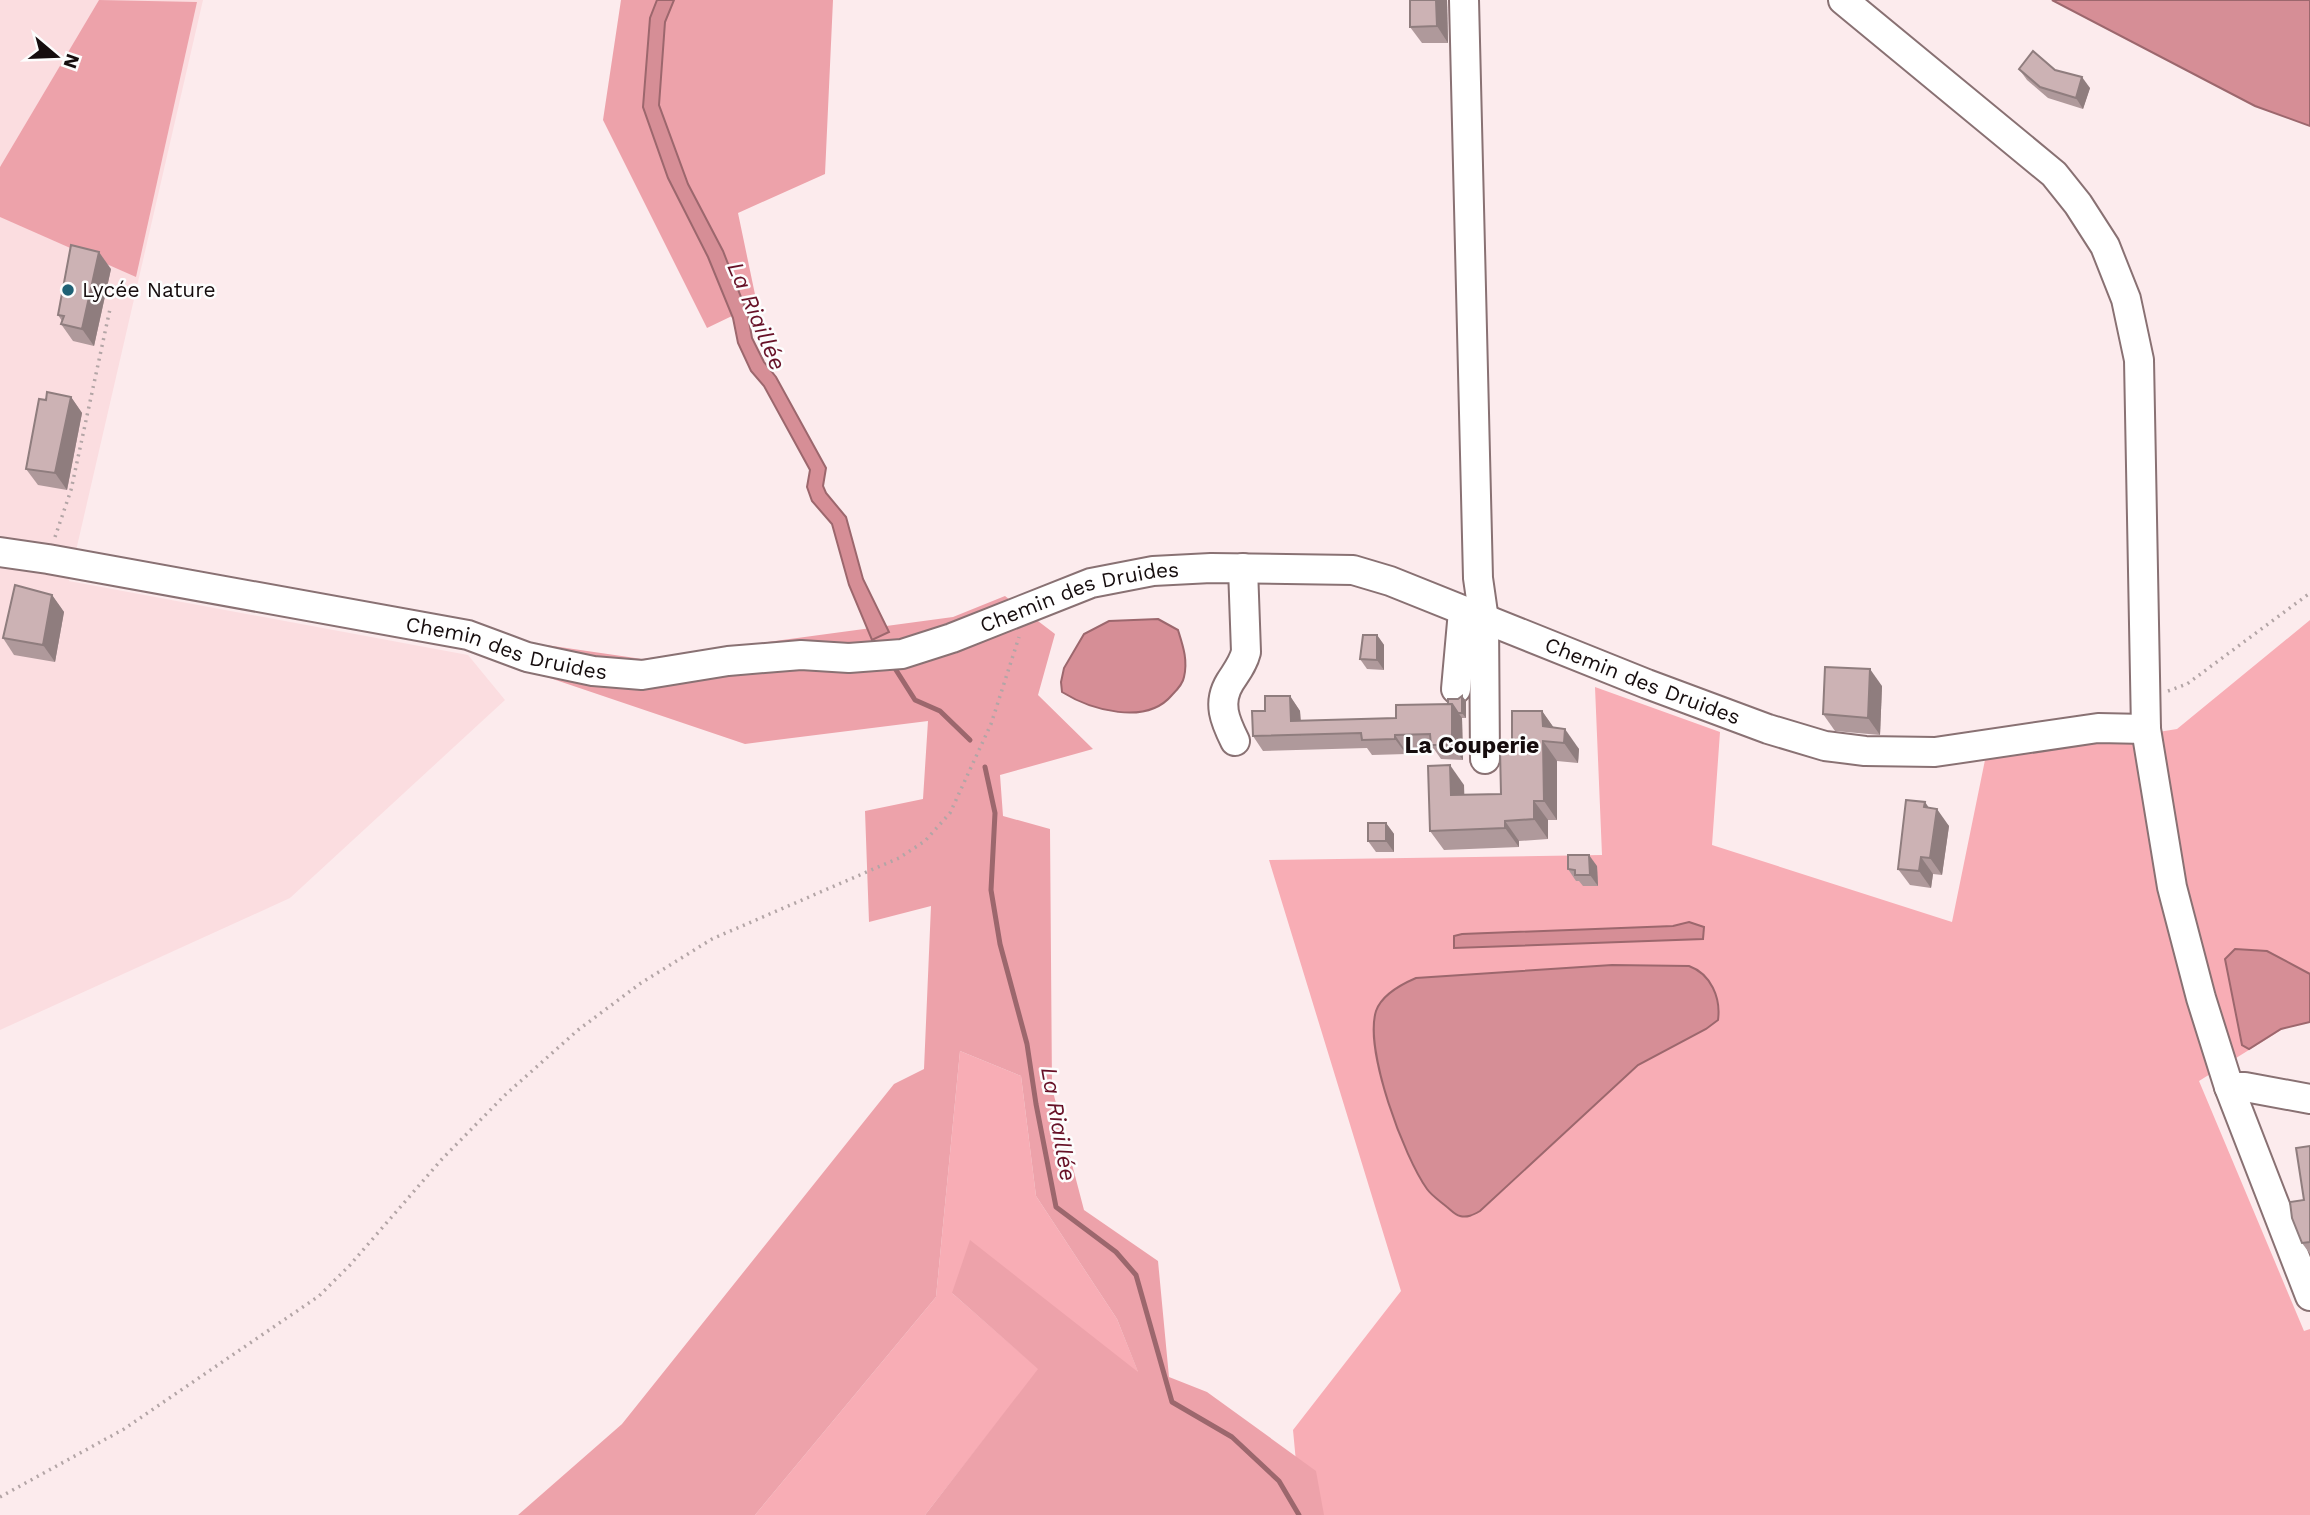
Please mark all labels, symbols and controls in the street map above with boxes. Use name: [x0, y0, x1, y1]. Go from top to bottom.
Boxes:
north arrow: [21, 21, 91, 91]
text: N: [58, 51, 85, 72]
water label: La Riaillée: [722, 258, 792, 375]
place label: Lycée Nature: [82, 277, 216, 302]
marker: Lycée Nature: [60, 282, 76, 298]
street label: Chemin des Druides: [976, 557, 1180, 638]
street label: Chemin des Druides: [404, 611, 608, 684]
street label: Chemin des Druides: [1541, 631, 1744, 730]
district label: La Couperie: [1405, 732, 1539, 759]
water label: La Riaillée: [1035, 1065, 1082, 1183]

